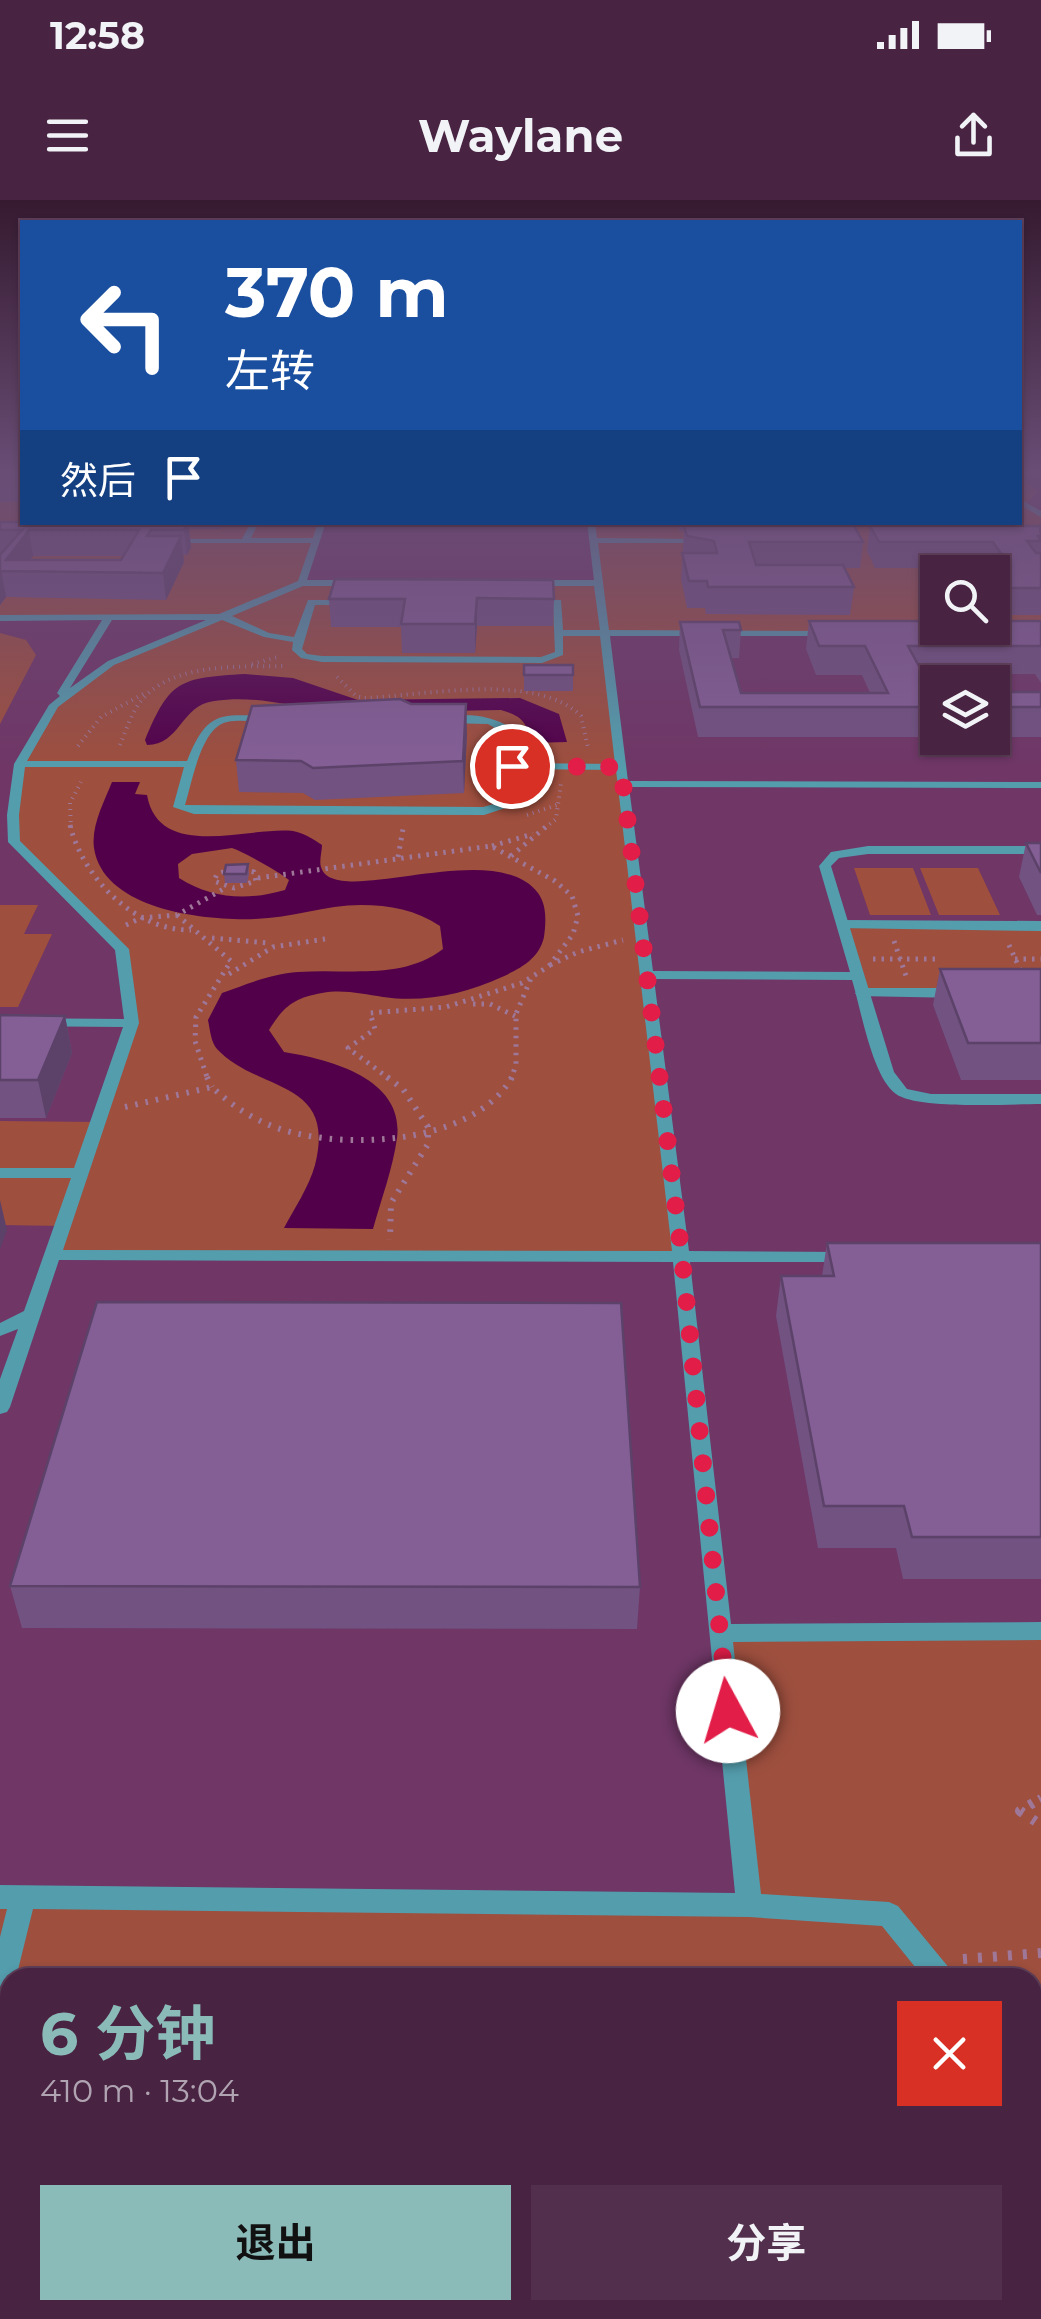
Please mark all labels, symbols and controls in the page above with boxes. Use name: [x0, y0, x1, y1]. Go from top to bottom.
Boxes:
text: 12:58: [50, 12, 145, 59]
icon: menu: [40, 108, 95, 163]
text: Waylane: [418, 108, 623, 163]
icon: share: [946, 108, 1001, 163]
text: 370 m: [225, 249, 449, 335]
icon: left: [60, 260, 190, 390]
text: 左转: [225, 343, 315, 398]
icon: arrive: [156, 450, 211, 505]
text: 然后: [60, 457, 136, 504]
map controls: [920, 555, 1010, 755]
button: search: [920, 555, 1010, 645]
button: layers: [920, 665, 1010, 755]
pin: [470, 724, 555, 809]
icon: arrive: [485, 739, 540, 794]
position arrow: [676, 1659, 780, 1763]
text: 6 分钟: [40, 1997, 215, 2070]
button: close: [897, 2001, 1002, 2106]
text: 410 m · 13:04: [40, 2071, 239, 2110]
button: 退出: [40, 2185, 511, 2300]
button: 分享: [531, 2185, 1002, 2300]

